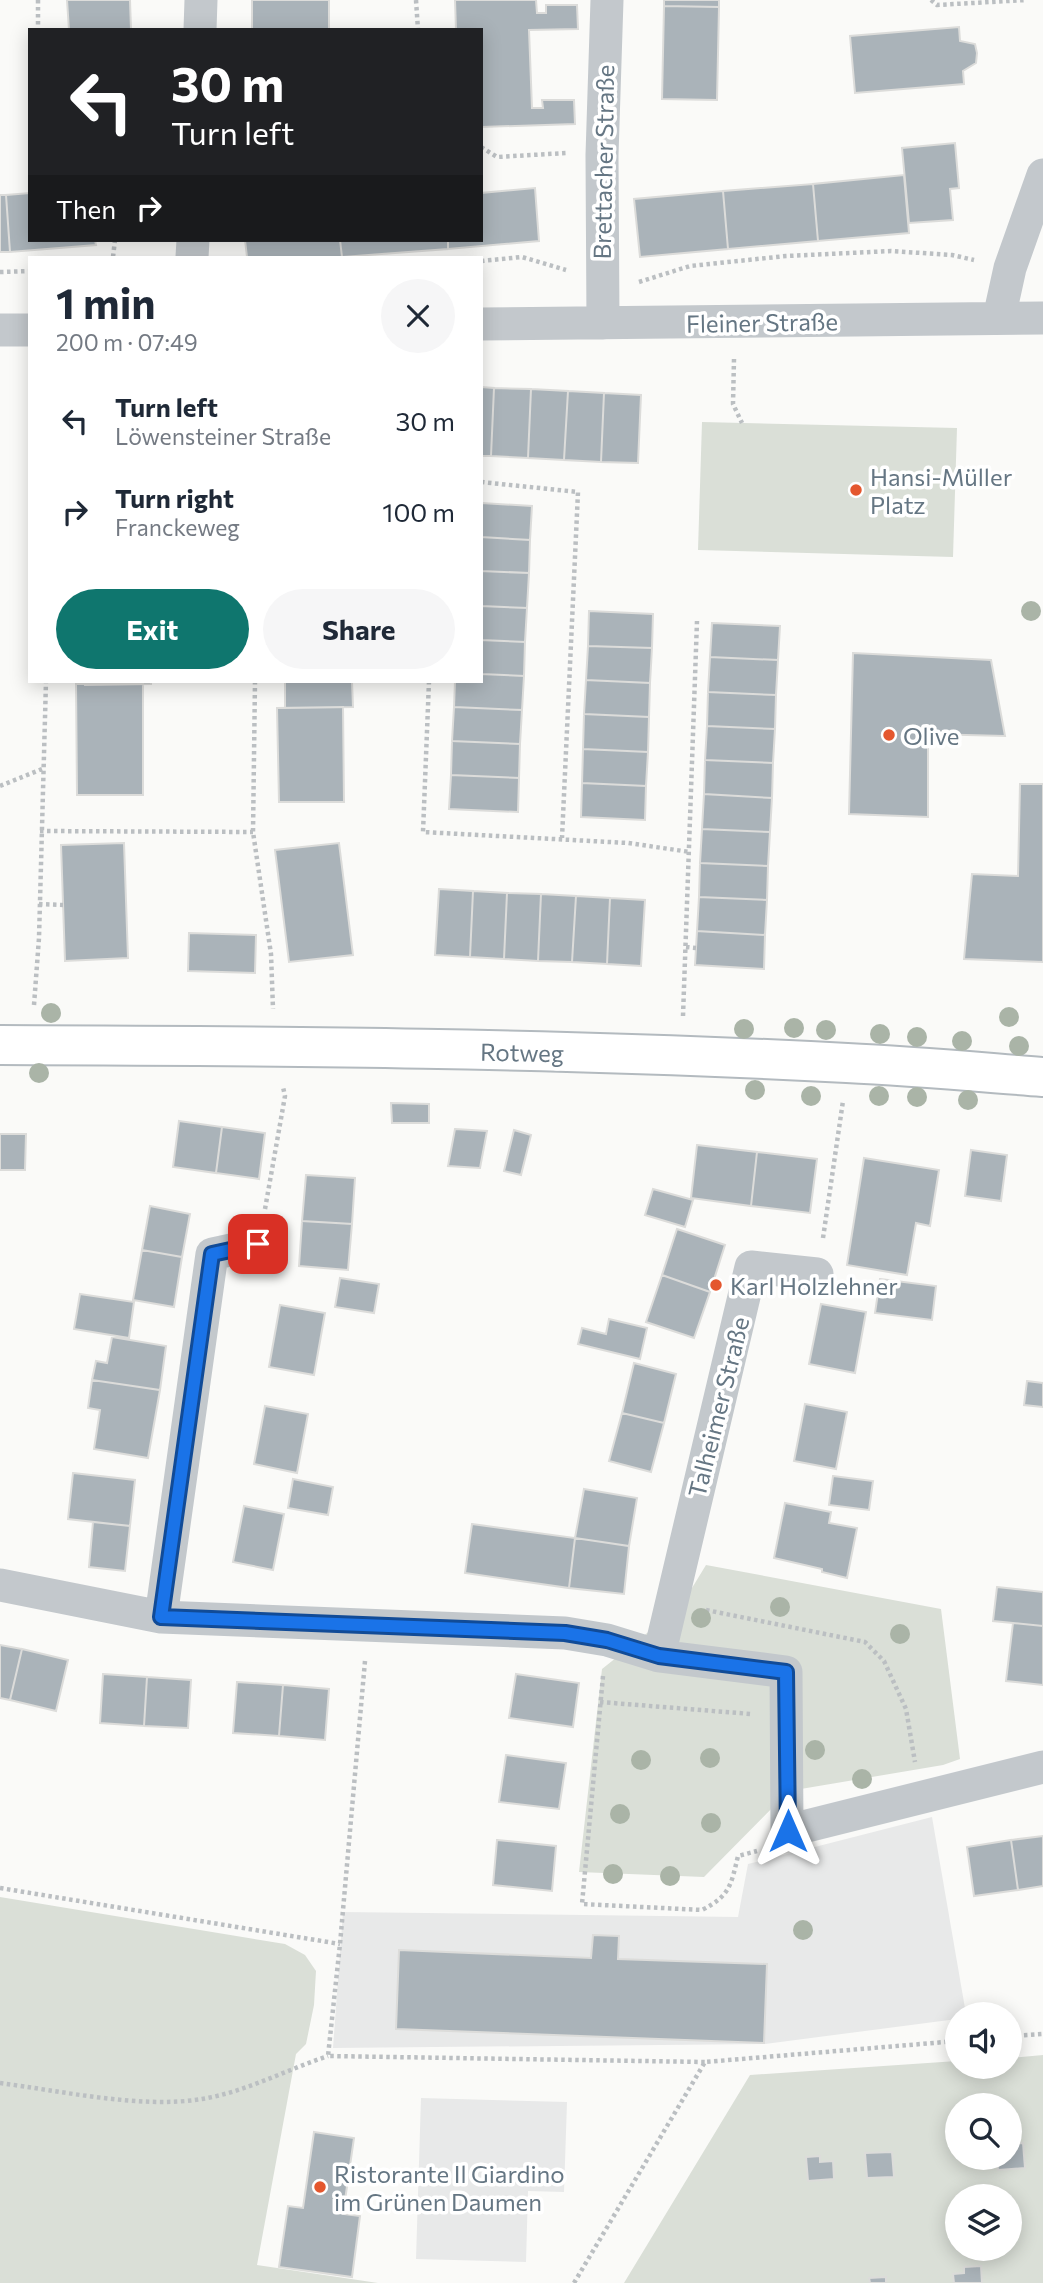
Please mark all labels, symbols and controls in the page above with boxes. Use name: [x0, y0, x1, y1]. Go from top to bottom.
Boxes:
text: 30 m: [171, 52, 284, 112]
icon: left: [56, 56, 147, 147]
street label: Brettacher Straße: [587, 64, 619, 260]
text: Turn left: [171, 112, 295, 152]
icon: right: [130, 189, 168, 227]
text: Then: [56, 193, 116, 224]
text: 1 min: [56, 276, 156, 328]
button: close: [381, 279, 455, 353]
street label: Fleiner Straße: [686, 306, 838, 338]
text: 200 m · 07:49: [56, 328, 198, 356]
text: Turn left: [115, 391, 218, 422]
icon: left: [56, 402, 94, 440]
text: 30 m: [396, 405, 455, 436]
text: Löwensteiner Straße: [115, 422, 331, 450]
place label: Hansi-Müller Platz: [870, 462, 1013, 519]
text: Turn right: [115, 482, 234, 513]
marker: Hansi-Müller Platz: [848, 482, 864, 498]
icon: right: [56, 493, 94, 531]
text: 100 m: [382, 496, 455, 527]
text: Franckeweg: [115, 513, 240, 541]
button: Exit: [56, 589, 249, 669]
button: Share: [263, 589, 455, 669]
place label: Olive: [903, 721, 959, 750]
marker: Olive: [881, 727, 897, 743]
street label: Rotweg: [480, 1037, 564, 1067]
pin: [228, 1214, 288, 1274]
icon: arrive: [239, 1225, 277, 1263]
place label: Karl Holzlehner: [730, 1271, 898, 1300]
marker: Karl Holzlehner: [708, 1277, 724, 1293]
street label: Talheimer Straße: [682, 1314, 754, 1500]
position arrow: [751, 1794, 825, 1868]
map controls: [945, 2002, 1022, 2261]
button: sound: [945, 2002, 1022, 2079]
button: search: [945, 2093, 1022, 2170]
place label: Ristorante Il Giardino im Grünen Daumen: [334, 2159, 565, 2216]
marker: Ristorante Il Giardino im Grünen Daumen: [312, 2179, 328, 2195]
button: layers: [945, 2184, 1022, 2261]

